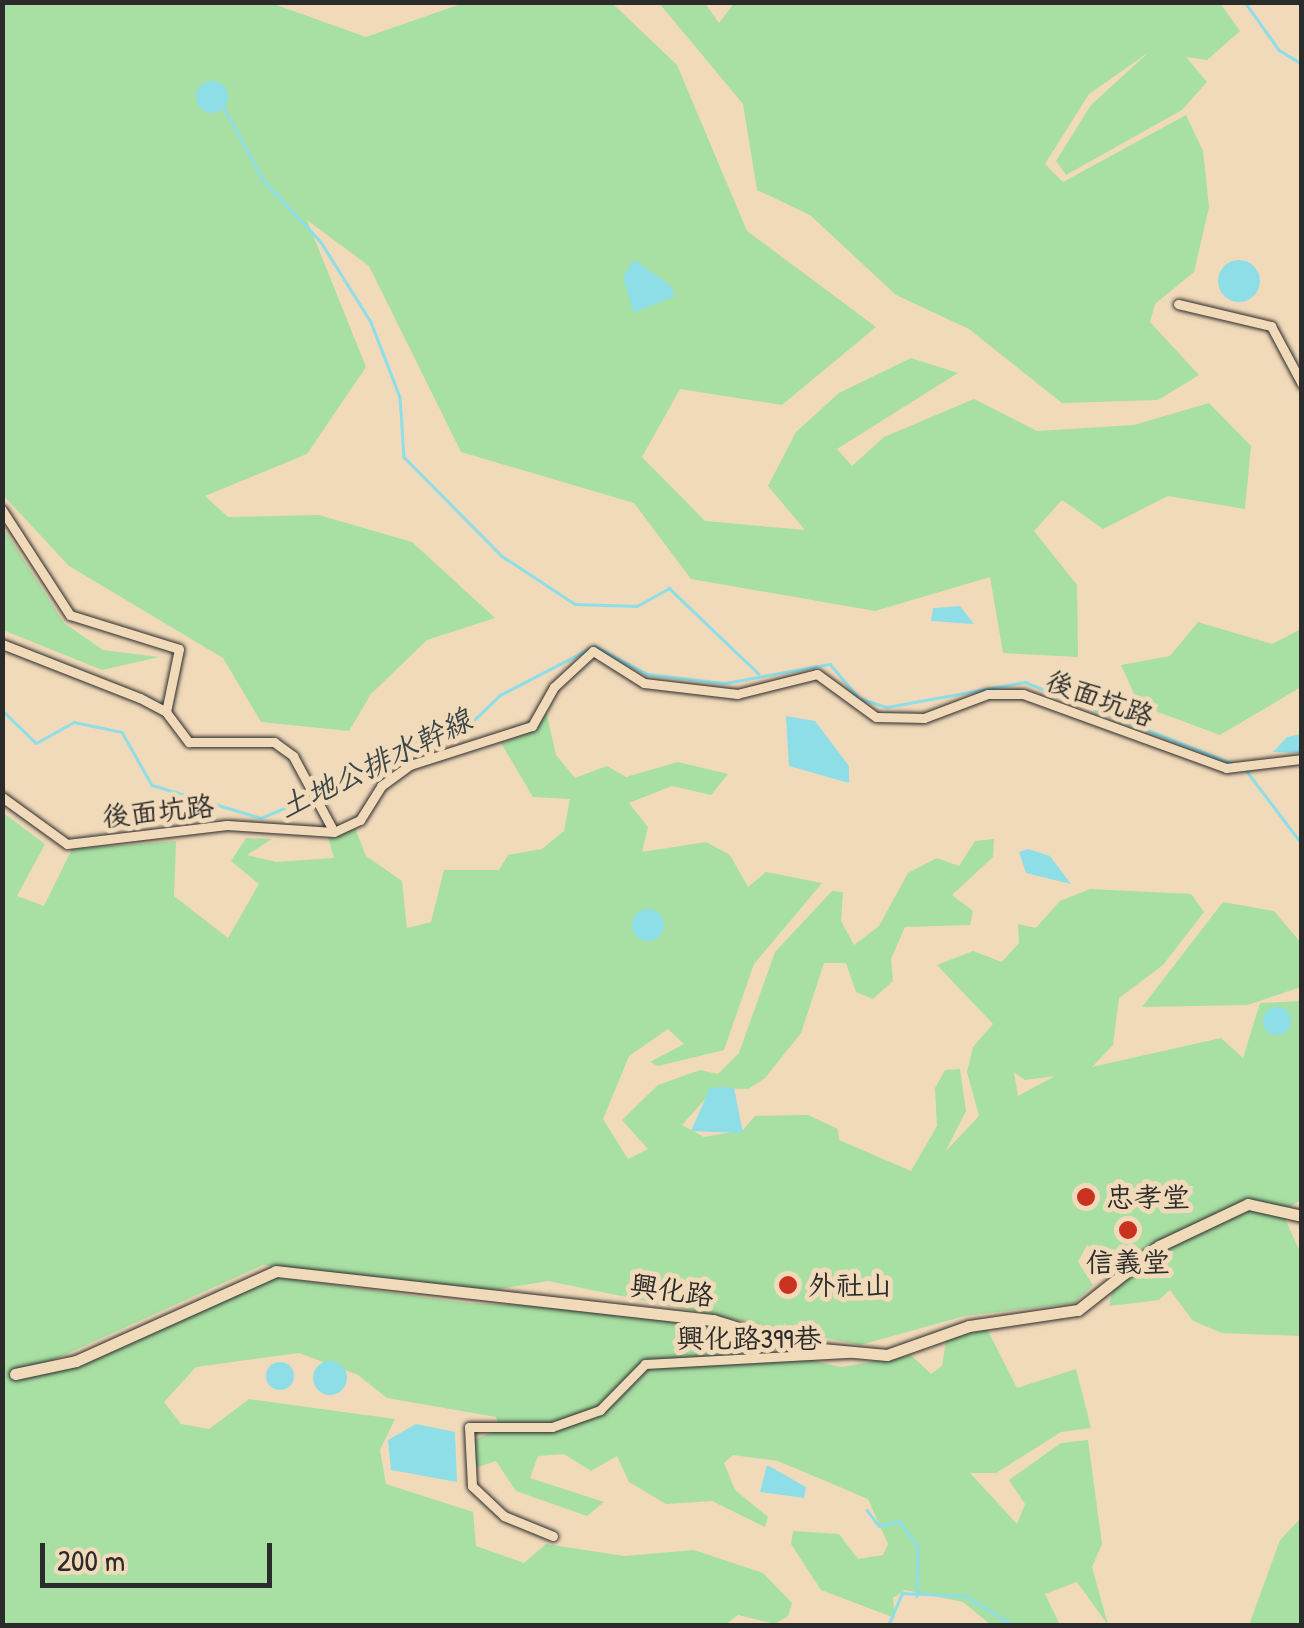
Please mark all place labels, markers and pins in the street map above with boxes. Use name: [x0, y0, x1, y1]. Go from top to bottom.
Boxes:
place label: 忠孝堂: [1106, 1180, 1190, 1214]
marker: 忠孝堂: [1075, 1186, 1097, 1208]
marker: 信義堂: [1117, 1219, 1139, 1241]
place label: 信義堂: [1086, 1245, 1170, 1279]
place label: 外社山: [808, 1268, 892, 1302]
marker: 外社山: [777, 1274, 799, 1296]

